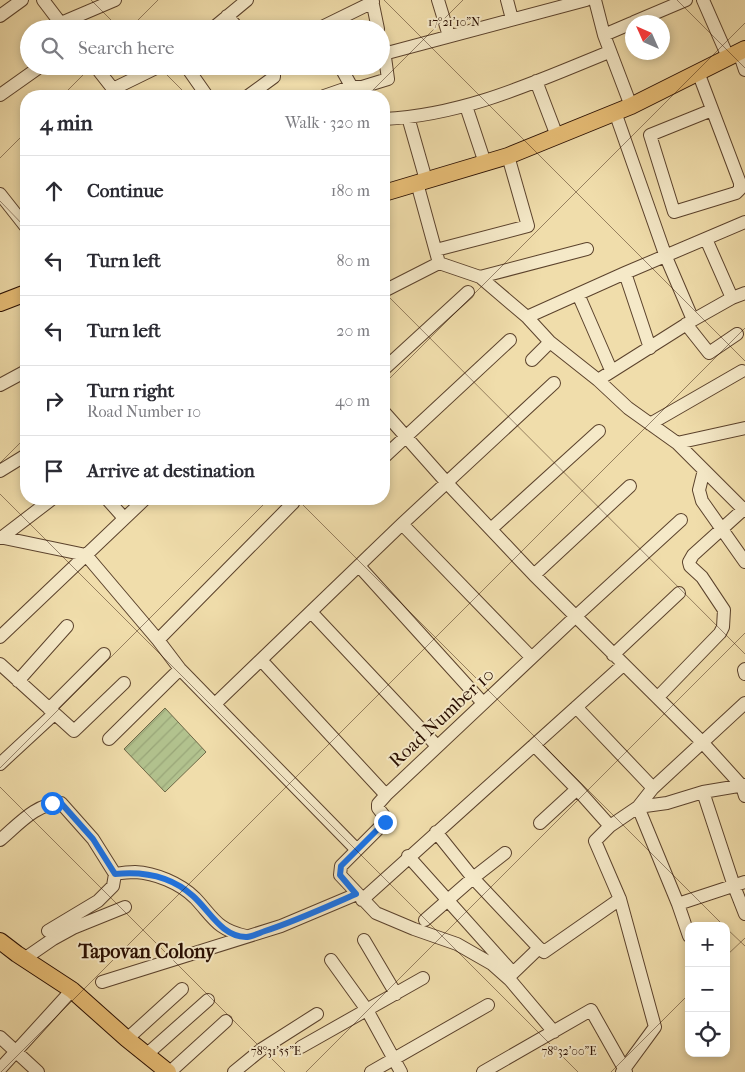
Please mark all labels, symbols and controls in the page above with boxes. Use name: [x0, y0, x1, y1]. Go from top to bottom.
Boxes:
text: 17°21'10"N: [428, 15, 480, 29]
north arrow: [625, 15, 670, 60]
search box: [20, 20, 390, 75]
icon: search: [38, 34, 66, 62]
text: Search here: [78, 37, 174, 59]
text: 4 min: [40, 111, 93, 135]
text: Walk · 320 m: [285, 113, 370, 132]
icon: ahead: [40, 177, 68, 205]
text: Continue: [87, 180, 163, 202]
text: 180 m: [331, 181, 370, 200]
icon: left: [40, 247, 68, 275]
text: Turn left: [87, 250, 161, 272]
text: 80 m: [336, 251, 370, 270]
icon: left: [40, 317, 68, 345]
text: Turn left: [87, 320, 161, 342]
text: 20 m: [336, 321, 370, 340]
text: Turn right: [87, 380, 174, 402]
icon: right: [40, 387, 68, 415]
text: 40 m: [335, 391, 370, 410]
text: Road Number 10: [87, 402, 201, 421]
icon: arrive: [40, 457, 68, 485]
text: Arrive at destination: [87, 460, 255, 482]
street label: Road Number 10: [385, 663, 499, 772]
route start: [41, 792, 64, 815]
route end: [374, 811, 397, 834]
map controls: [685, 922, 730, 1057]
button: +: [685, 922, 730, 967]
district label: Tapovan Colony: [77, 940, 217, 963]
button: −: [685, 967, 730, 1012]
button: locate: [685, 1012, 730, 1057]
text: 78°31'55"E: [251, 1044, 301, 1058]
text: 78°32'00"E: [541, 1044, 597, 1058]

